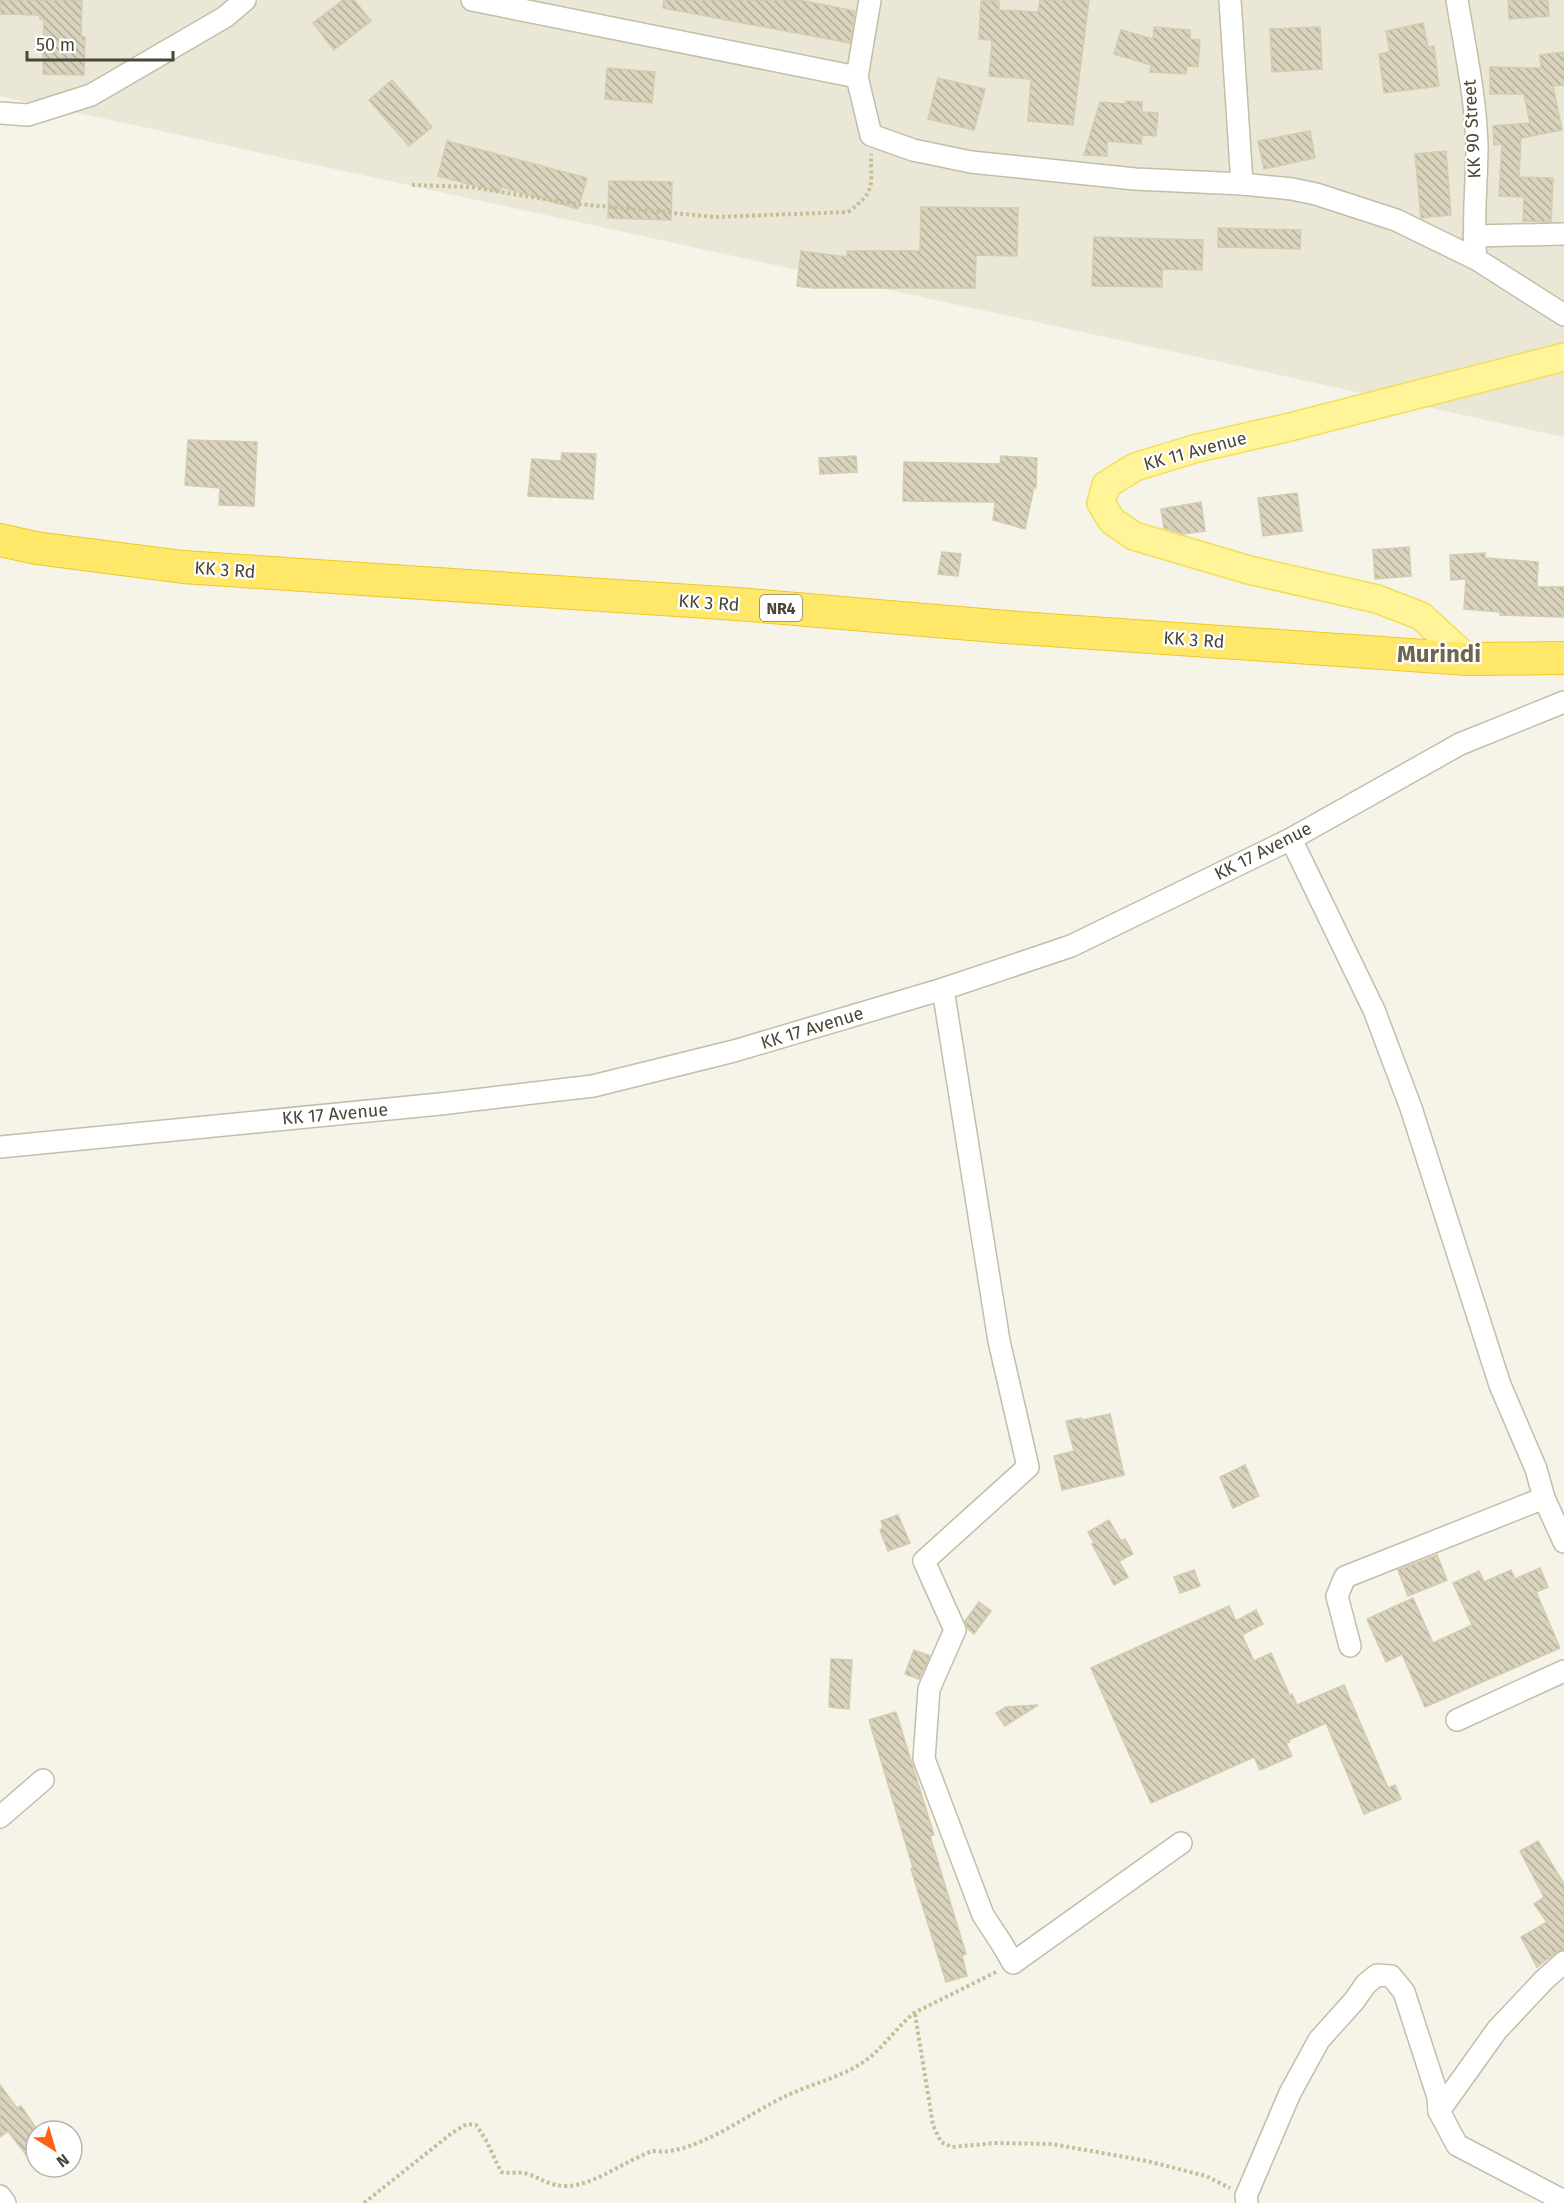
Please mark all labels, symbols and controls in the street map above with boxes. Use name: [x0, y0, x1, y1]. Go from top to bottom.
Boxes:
scale bar: [27, 24, 172, 62]
text: 50 m: [36, 34, 75, 56]
street label: KK 90 Street: [1458, 78, 1486, 179]
street label: KK 11 Avenue: [1141, 427, 1249, 475]
street label: KK 3 Rd: [194, 557, 256, 583]
street label: KK 3 Rd: [678, 590, 740, 616]
road number: NR4: [760, 595, 802, 621]
street label: KK 3 Rd: [1163, 627, 1225, 653]
district label: Murindi: [1397, 640, 1481, 668]
street label: KK 17 Avenue: [1211, 817, 1315, 885]
street label: KK 17 Avenue: [758, 1002, 866, 1054]
street label: KK 17 Avenue: [281, 1098, 389, 1130]
north arrow: [24, 2119, 84, 2179]
text: N: [53, 2150, 73, 2171]

